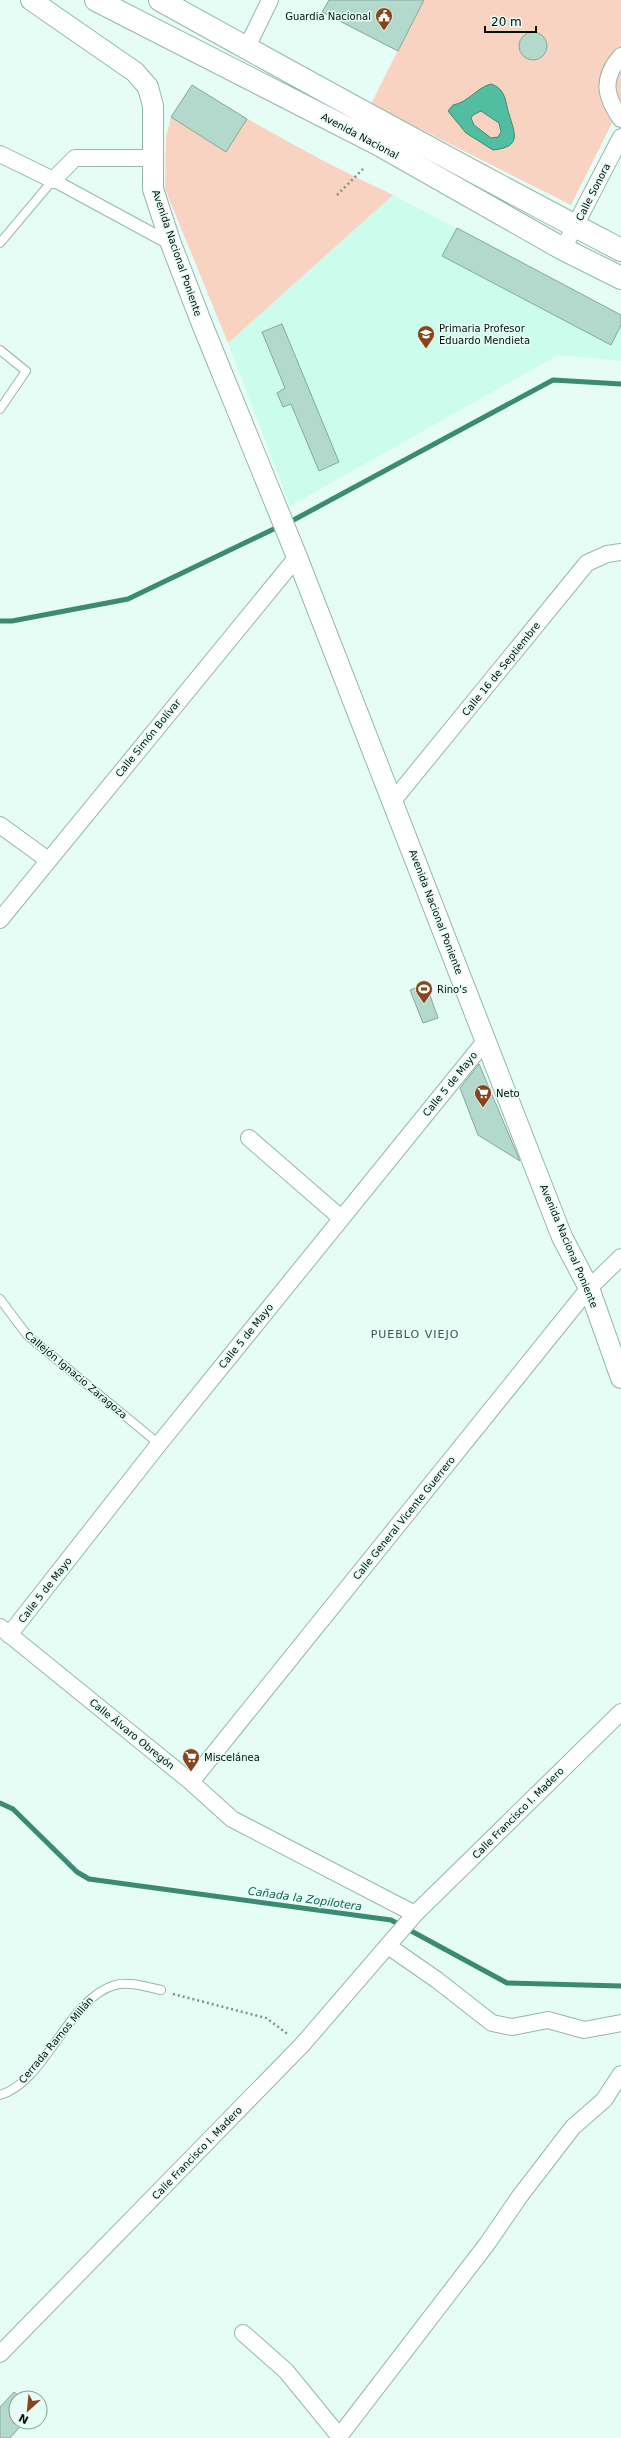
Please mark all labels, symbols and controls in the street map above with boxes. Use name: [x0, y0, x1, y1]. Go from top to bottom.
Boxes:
public building icon: Guardia Nacional: [374, 6, 394, 31]
scale bar: [485, 8, 536, 34]
place label: Guardia Nacional: [285, 11, 371, 22]
text: 20 m: [491, 15, 522, 29]
street label: Avenida Nacional: [319, 111, 401, 161]
street label: Calle Sonora: [574, 161, 612, 223]
street label: Avenida Nacional Poniente: [150, 188, 204, 318]
place label: Primaria Profesor Eduardo Mendieta: [439, 323, 530, 346]
school or university icon: Primaria Profesor Eduardo Mendieta: [416, 324, 436, 349]
street label: Calle 16 de Septiembre: [460, 620, 542, 718]
street label: Calle Simón Bolívar: [113, 696, 183, 779]
street label: Avenida Nacional Poniente: [407, 848, 465, 976]
sports icon: Rino's: [414, 979, 434, 1004]
place label: Rino's: [437, 984, 467, 995]
street label: Calle 5 de Mayo: [421, 1049, 479, 1119]
supermarket icon: Neto: [473, 1083, 493, 1108]
place label: Neto: [496, 1088, 520, 1099]
street label: Avenida Nacional Poniente: [538, 1183, 600, 1309]
street label: Calle 5 de Mayo: [217, 1301, 275, 1371]
district label: PUEBLO VIEJO: [371, 1328, 459, 1341]
street label: Callejón Ignacio Zaragoza: [23, 1329, 129, 1421]
street label: Calle General Vicente Guerrero: [351, 1454, 457, 1582]
street label: Calle 5 de Mayo: [16, 1555, 74, 1625]
street label: Calle Álvaro Obregón: [87, 1696, 177, 1772]
supermarket icon: Miscelánea: [181, 1747, 201, 1772]
place label: Miscelánea: [204, 1752, 260, 1763]
street label: Calle Francisco I. Madero: [470, 1765, 566, 1861]
water label: Cañada la Zopilotera: [247, 1885, 363, 1913]
street label: Cerrada Ramos Millán: [17, 1995, 95, 2085]
street label: Calle Francisco I. Madero: [150, 2104, 244, 2202]
north arrow: [8, 2390, 48, 2430]
text: N: [17, 2411, 31, 2426]

